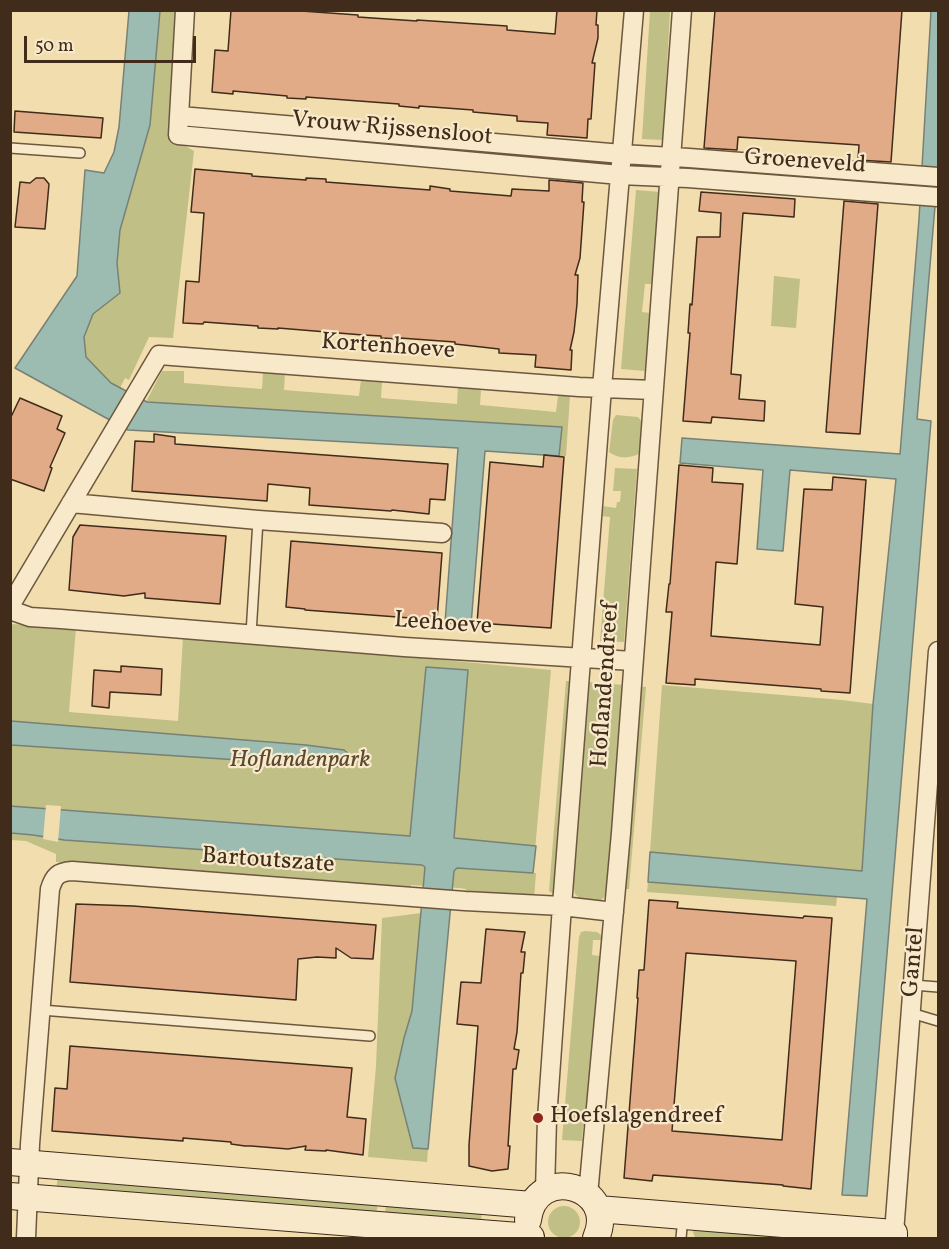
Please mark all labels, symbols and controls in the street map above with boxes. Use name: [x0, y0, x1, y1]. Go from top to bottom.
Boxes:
scale bar: [27, 24, 200, 62]
text: 50 m: [35, 34, 74, 59]
street label: Vrouw Rijssensloot: [290, 107, 494, 153]
street label: Groeneveld: [743, 144, 867, 182]
street label: Kortenhoeve: [320, 329, 456, 367]
street label: Hoflandendreef: [587, 601, 627, 769]
street label: Leehoeve: [393, 607, 493, 643]
park label: Hoflandenpark: [230, 748, 370, 776]
street label: Bartoutszate: [200, 843, 336, 881]
street label: Gantel: [898, 926, 932, 998]
place label: Hoefslagendreef: [550, 1104, 722, 1132]
marker: Hoefslagendreef: [531, 1111, 545, 1125]

